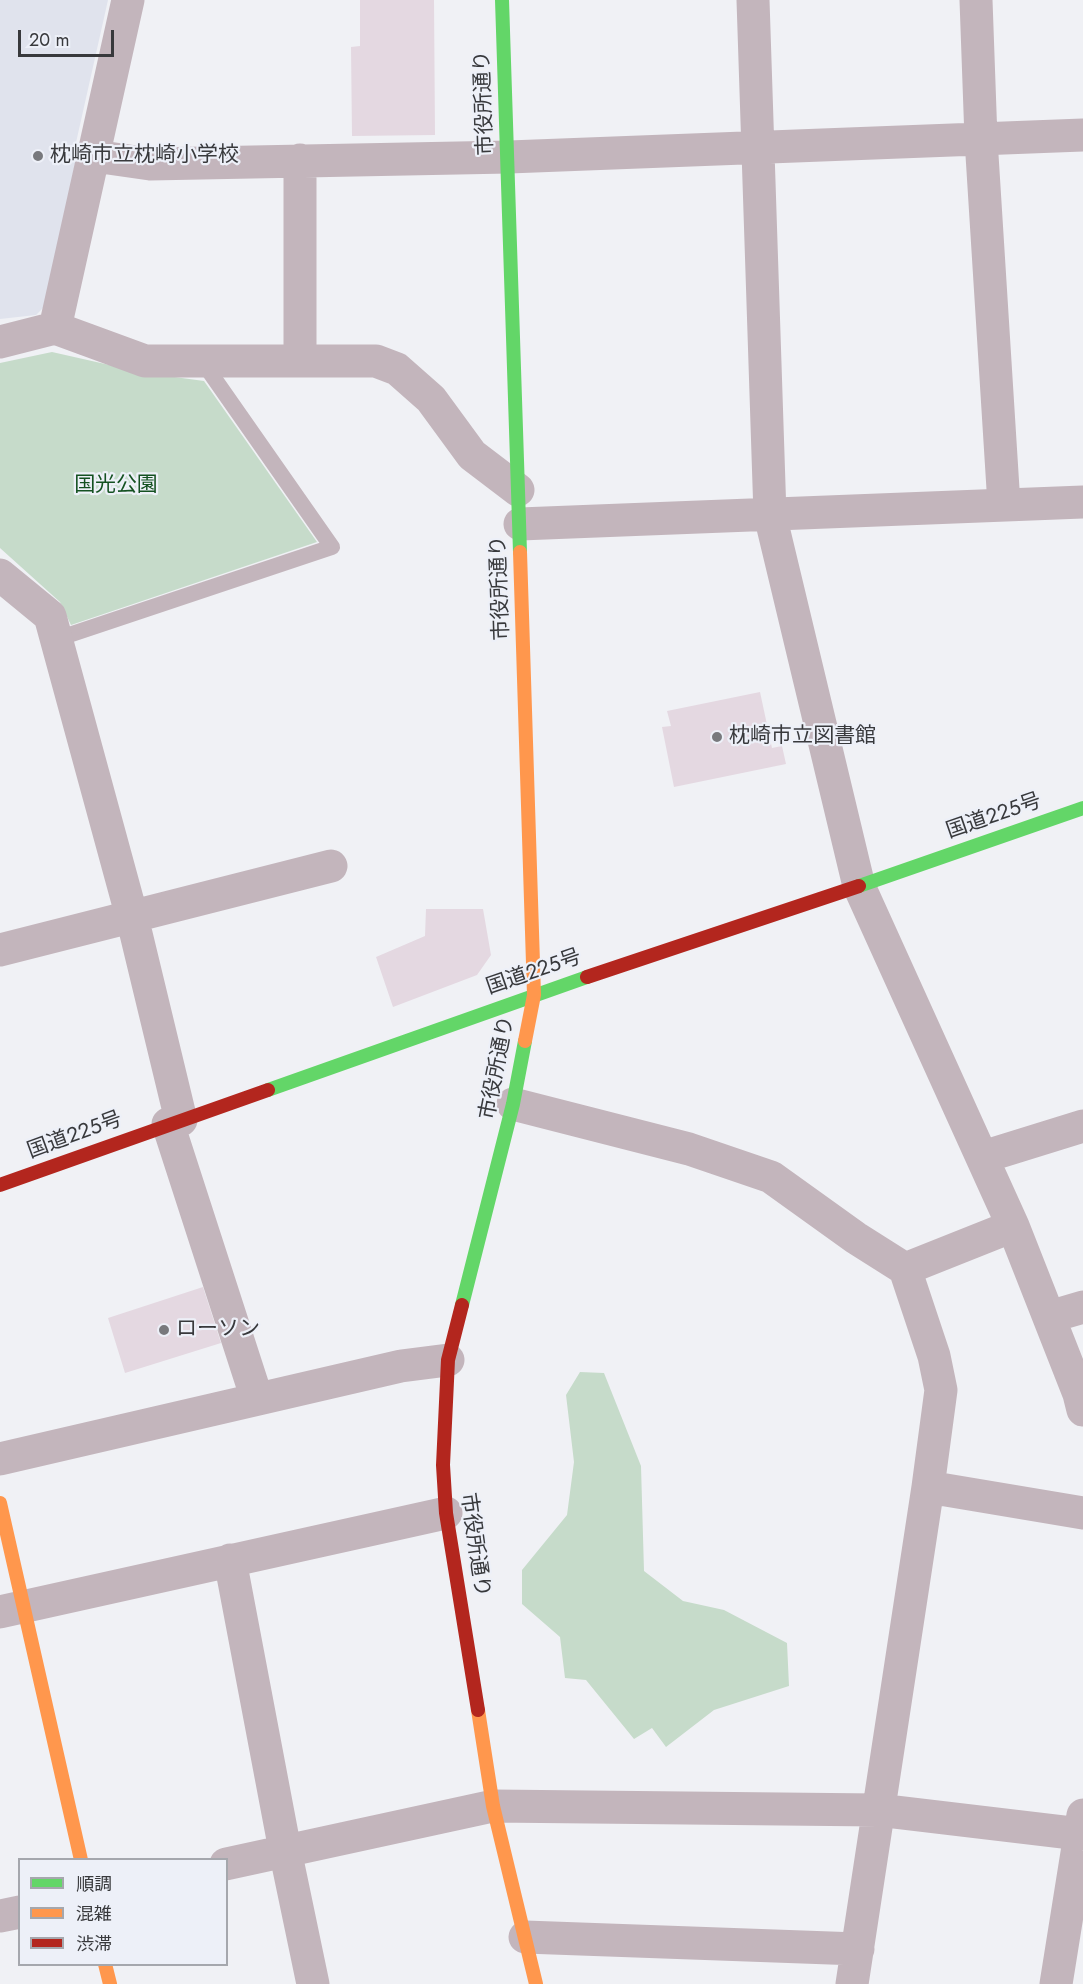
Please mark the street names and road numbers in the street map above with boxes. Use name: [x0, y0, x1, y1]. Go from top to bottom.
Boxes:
street label: 市役所通り: [471, 50, 499, 156]
street label: 市役所通り: [487, 535, 515, 641]
street label: 国道225号: [943, 789, 1045, 845]
street label: 国道225号: [483, 945, 585, 1001]
street label: 市役所通り: [476, 1014, 520, 1122]
street label: 国道225号: [24, 1107, 126, 1165]
street label: 市役所通り: [454, 1491, 494, 1599]

